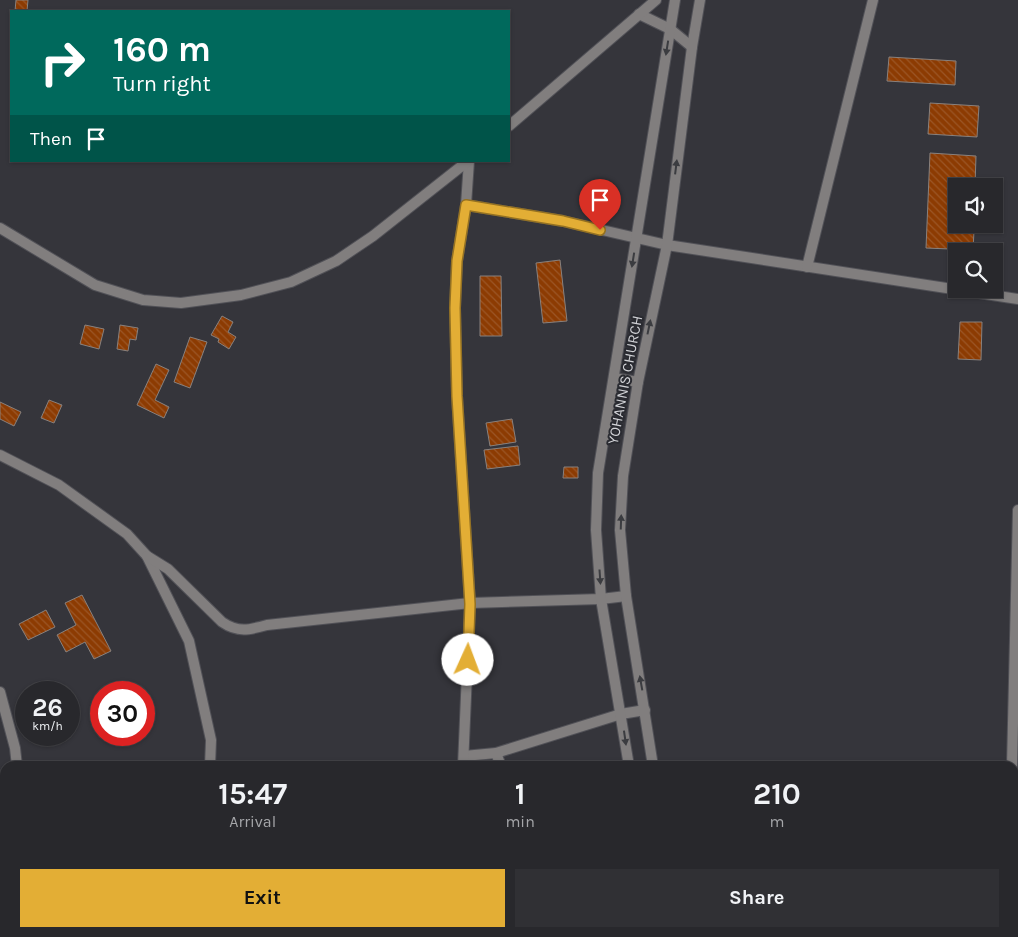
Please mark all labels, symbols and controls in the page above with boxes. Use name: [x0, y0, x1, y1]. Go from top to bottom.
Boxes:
text: 160 m: [113, 29, 211, 70]
icon: right: [30, 30, 95, 95]
one-way arrow: [662, 40, 670, 56]
text: Turn right: [113, 71, 211, 97]
icon: arrive: [82, 125, 110, 153]
text: Then: [30, 128, 72, 150]
one-way arrow: [673, 159, 681, 175]
map controls: [948, 178, 1003, 298]
button: sound: [948, 178, 1003, 233]
pin: [579, 179, 621, 230]
icon: arrive: [586, 186, 614, 214]
button: search: [948, 243, 1003, 298]
one-way arrow: [628, 253, 636, 269]
street label: YOHANNIS CHURCH: [604, 314, 646, 446]
one-way arrow: [645, 320, 653, 335]
one-way arrow: [617, 514, 625, 530]
one-way arrow: [596, 570, 604, 586]
position arrow: [441, 633, 493, 685]
one-way arrow: [636, 675, 644, 691]
speed limit sign: 30: [90, 681, 155, 746]
text: 26: [32, 693, 63, 722]
text: km/h: [32, 719, 63, 733]
one-way arrow: [621, 730, 629, 746]
text: 15:47: [218, 776, 287, 812]
text: 1: [515, 776, 525, 812]
text: 210: [753, 776, 801, 812]
text: Arrival: [229, 812, 276, 831]
text: min: [505, 812, 535, 831]
text: m: [769, 812, 784, 831]
button: Exit: [20, 869, 505, 927]
button: Share: [515, 869, 999, 927]

